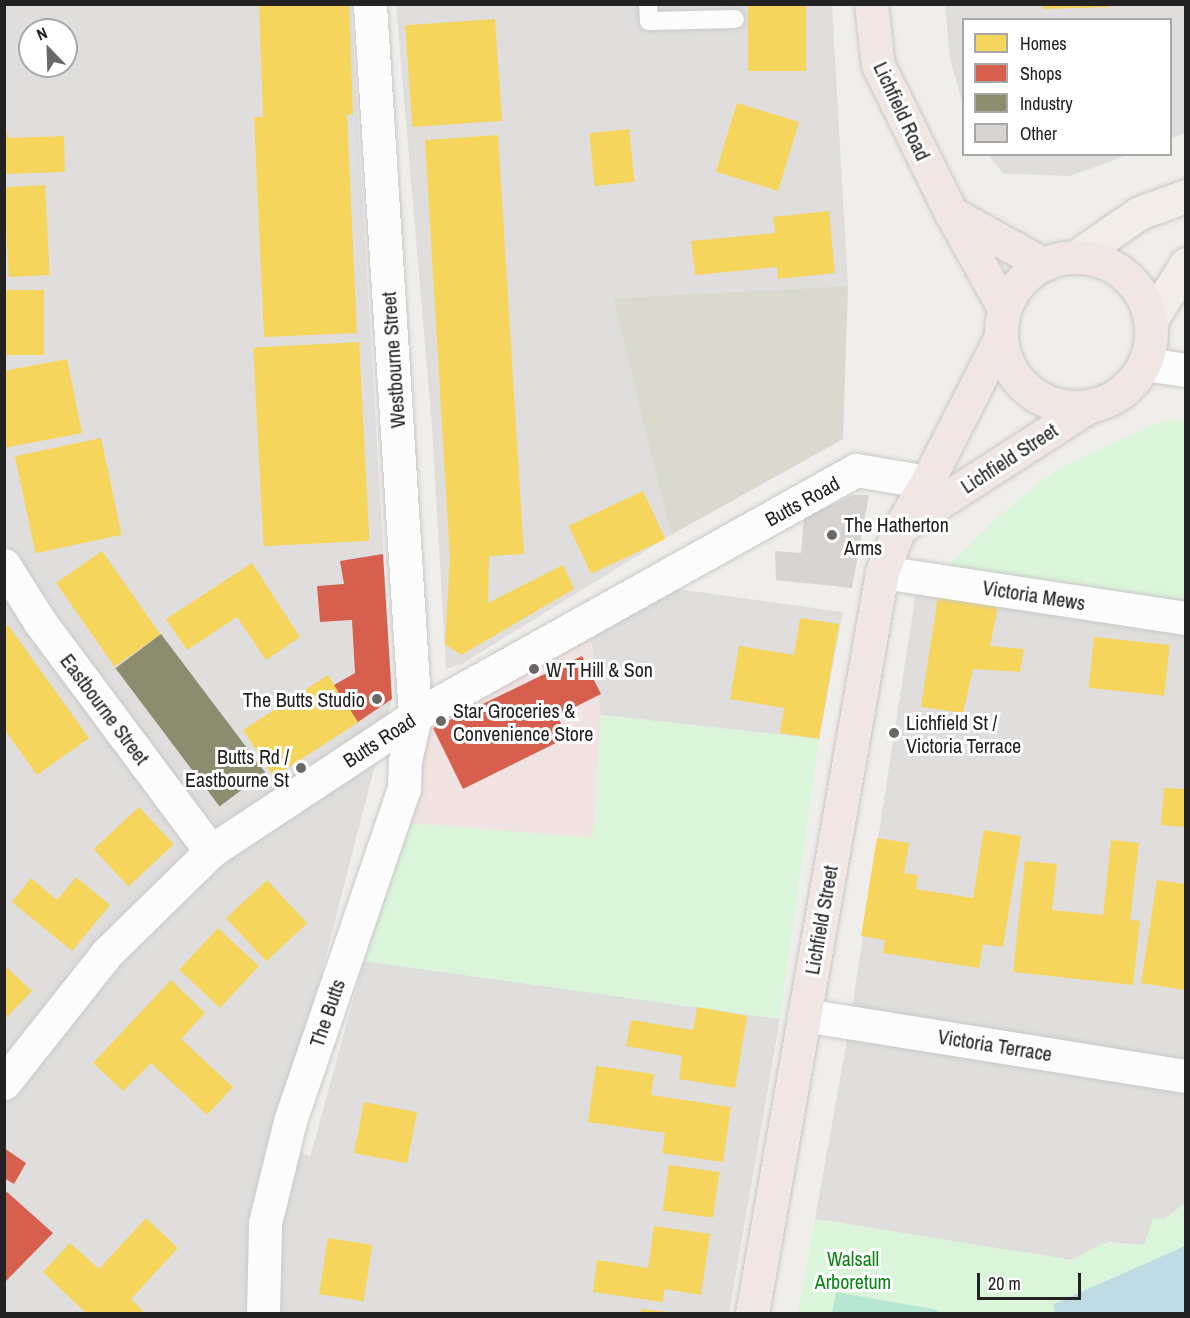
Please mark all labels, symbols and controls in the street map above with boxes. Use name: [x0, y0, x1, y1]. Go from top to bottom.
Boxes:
north arrow: [18, 18, 78, 78]
legend: [962, 18, 1172, 156]
text: N: [33, 21, 50, 45]
text: Homes: [1020, 31, 1067, 56]
street label: Lichfield Road: [869, 58, 935, 164]
text: Shops: [1020, 61, 1062, 86]
text: Industry: [1020, 91, 1073, 116]
text: Other: [1020, 121, 1057, 146]
street label: Westbourne Street: [376, 291, 410, 429]
street label: Lichfield Street: [956, 418, 1062, 498]
street label: Butts Road: [761, 471, 843, 531]
place label: The Hatherton Arms: [844, 512, 949, 559]
marker: The Hatherton Arms: [825, 528, 839, 542]
street label: Victoria Mews: [981, 575, 1087, 615]
street label: Eastbourne Street: [56, 649, 154, 769]
place label: W T Hill & Son: [546, 657, 654, 681]
marker: W T Hill & Son: [527, 662, 541, 676]
place label: The Butts Studio: [243, 687, 365, 711]
marker: The Butts Studio: [370, 692, 384, 706]
place label: Star Groceries & Convenience Store: [453, 698, 593, 745]
street label: Butts Road: [338, 708, 420, 772]
place label: Lichfield St / Victoria Terrace: [906, 710, 1021, 757]
marker: Star Groceries & Convenience Store: [434, 714, 448, 728]
marker: Lichfield St / Victoria Terrace: [887, 726, 901, 740]
place label: Butts Rd / Eastbourne St: [185, 744, 289, 791]
marker: Butts Rd / Eastbourne St: [294, 761, 308, 775]
street label: Lichfield Street: [800, 864, 842, 976]
street label: The Butts: [304, 976, 350, 1050]
street label: Victoria Terrace: [936, 1024, 1054, 1066]
park label: Walsall Arboretum: [815, 1246, 891, 1293]
scale bar: [980, 1261, 1084, 1299]
text: 20 m: [988, 1271, 1021, 1296]

